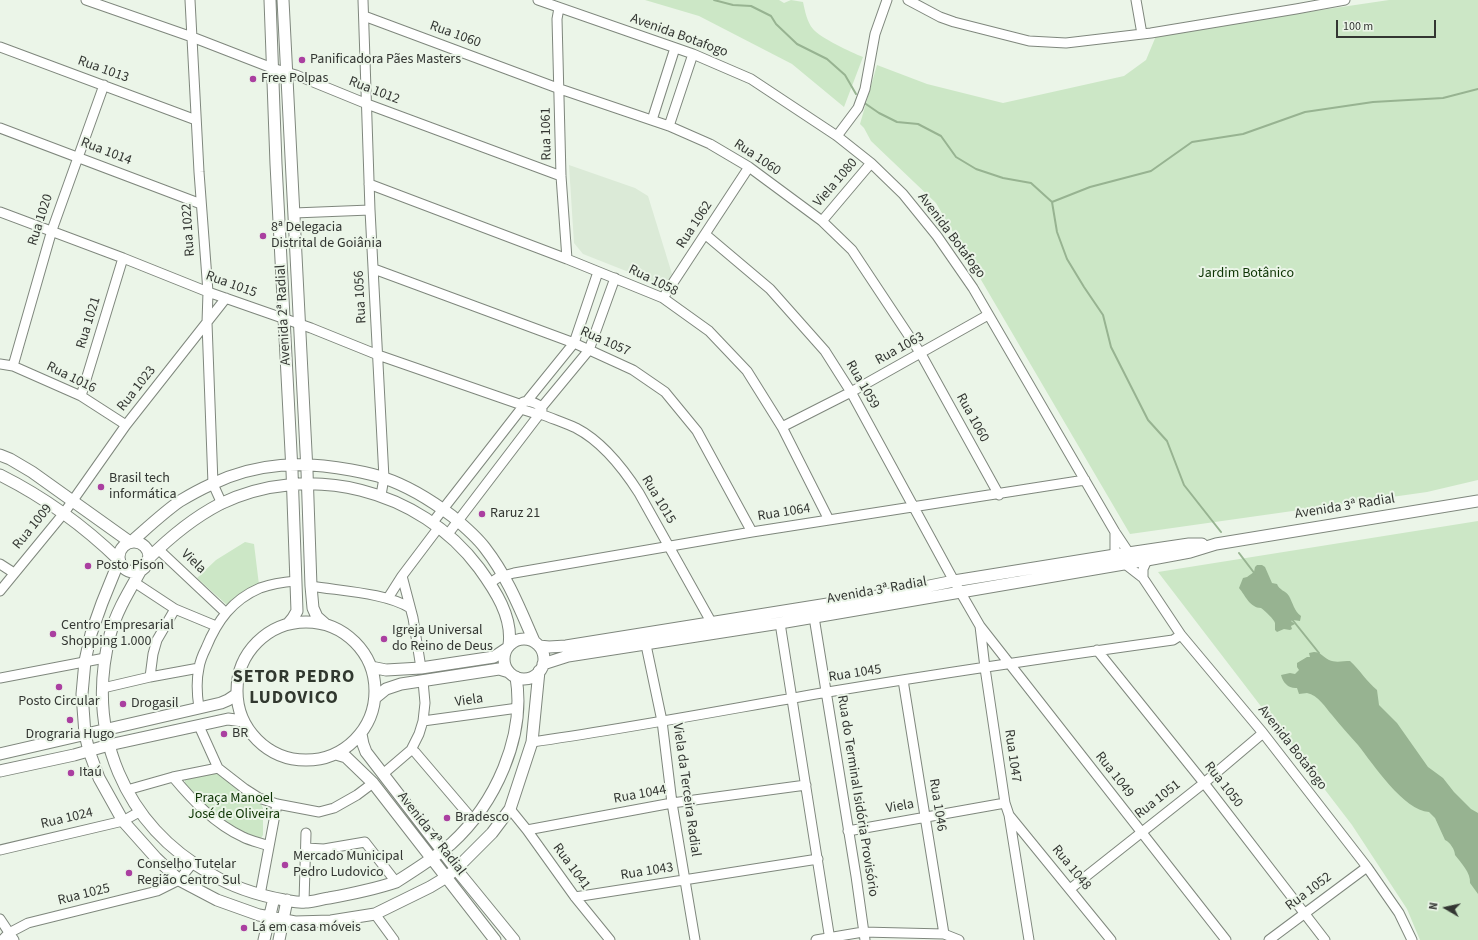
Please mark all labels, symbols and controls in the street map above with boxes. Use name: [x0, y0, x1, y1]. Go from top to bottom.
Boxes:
street label: Avenida Botafogo: [628, 11, 730, 61]
scale bar: [1338, 12, 1438, 38]
street label: Rua 1060: [427, 18, 483, 52]
text: 100 m: [1343, 18, 1373, 35]
place label: Panificadora Pães Masters: [310, 52, 461, 68]
street label: Rua 1013: [75, 53, 131, 87]
marker: Panificadora Pães Masters: [297, 55, 307, 65]
place label: Free Polpas: [261, 71, 328, 87]
marker: Free Polpas: [248, 74, 258, 84]
street label: Rua 1012: [346, 74, 402, 108]
street label: Rua 1061: [538, 107, 556, 161]
street label: Rua 1014: [78, 135, 134, 169]
street label: Rua 1060: [730, 136, 784, 180]
street label: Viela 1080: [810, 155, 862, 211]
street label: Avenida Botafogo: [913, 190, 989, 282]
street label: Rua 1020: [25, 192, 57, 248]
street label: Rua 1062: [673, 198, 717, 252]
street label: Rua 1022: [179, 203, 199, 257]
place label: 8ª Delegacia Distrital de Goiânia: [271, 220, 382, 252]
marker: 8ª Delegacia Distrital de Goiânia: [258, 231, 268, 241]
street label: Rua 1058: [625, 262, 681, 300]
street label: Avenida 2ª Radial: [273, 264, 295, 366]
park label: Jardim Botânico: [1198, 266, 1294, 282]
street label: Rua 1015: [203, 268, 259, 302]
street label: Rua 1056: [351, 270, 371, 324]
street label: Rua 1021: [73, 295, 105, 351]
street label: Rua 1057: [577, 323, 633, 361]
street label: Rua 1063: [873, 329, 927, 369]
street label: Rua 1059: [841, 358, 883, 412]
street label: Rua 1016: [43, 359, 99, 397]
street label: Rua 1023: [114, 363, 160, 415]
street label: Rua 1060: [952, 391, 992, 445]
place label: Brasil tech informática: [109, 471, 176, 504]
street label: Rua 1015: [637, 473, 679, 527]
marker: Brasil tech informática: [96, 482, 106, 492]
street label: Avenida 3ª Radial: [1294, 491, 1396, 523]
street label: Rua 1009: [10, 501, 56, 553]
street label: Rua 1064: [756, 501, 812, 525]
place label: Raruz 21: [490, 506, 540, 522]
marker: Raruz 21: [477, 509, 487, 519]
street label: Viela: [177, 546, 209, 578]
place label: Posto Pison: [96, 558, 164, 574]
marker: Posto Pison: [83, 561, 93, 571]
street label: Avenida 3ª Radial: [826, 574, 928, 608]
place label: Centro Empresarial Shopping 1.000: [61, 618, 174, 650]
place label: Igreja Universal do Reino de Deus: [392, 623, 493, 656]
marker: Centro Empresarial Shopping 1.000: [48, 629, 58, 639]
marker: Igreja Universal do Reino de Deus: [379, 634, 389, 644]
street label: Rua 1045: [827, 662, 883, 686]
district label: SETOR PEDRO LUDOVICO: [233, 667, 355, 710]
marker: Posto Circular: [54, 682, 64, 692]
street label: Viela: [454, 691, 484, 711]
place label: Posto Circular: [18, 694, 100, 710]
street label: Rua do Terminal Isidória Provisório: [833, 694, 881, 898]
place label: Drogasil: [131, 696, 179, 712]
marker: Drogasil: [118, 699, 128, 709]
street label: Avenida Botafogo: [1254, 702, 1330, 794]
marker: Drograria Hugo: [65, 715, 75, 725]
street label: Viela da Terceira Radial: [668, 722, 704, 858]
place label: BR: [232, 726, 248, 742]
place label: Drograria Hugo: [26, 727, 114, 743]
street label: Rua 1047: [1000, 728, 1024, 784]
marker: BR: [219, 729, 229, 739]
street label: Rua 1049: [1091, 749, 1137, 801]
street label: Rua 1050: [1200, 759, 1246, 811]
place label: Itaú: [79, 765, 102, 781]
marker: Itaú: [66, 768, 76, 778]
street label: Rua 1046: [925, 777, 949, 833]
street label: Rua 1051: [1132, 777, 1184, 823]
street label: Rua 1044: [612, 782, 668, 808]
street label: Avenida 4ª Radial: [393, 789, 469, 879]
park label: Praça Manoel José de Oliveira: [188, 791, 280, 824]
street label: Viela: [885, 796, 915, 818]
street label: Rua 1024: [39, 805, 95, 833]
place label: Bradesco: [455, 810, 509, 826]
marker: Bradesco: [442, 813, 452, 823]
street label: Rua 1041: [549, 841, 593, 893]
street label: Rua 1048: [1048, 842, 1094, 894]
place label: Mercado Municipal Pedro Ludovico: [293, 849, 403, 882]
place label: Conselho Tutelar Região Centro Sul: [137, 857, 241, 890]
marker: Mercado Municipal Pedro Ludovico: [280, 860, 290, 870]
street label: Rua 1043: [619, 860, 675, 884]
marker: Conselho Tutelar Região Centro Sul: [124, 868, 134, 878]
street label: Rua 1052: [1283, 869, 1335, 915]
street label: Rua 1025: [56, 880, 112, 910]
north arrow: [1426, 888, 1466, 928]
text: N: [1426, 901, 1442, 911]
place label: Lá em casa móveis: [252, 920, 361, 936]
marker: Lá em casa móveis: [239, 923, 249, 933]

